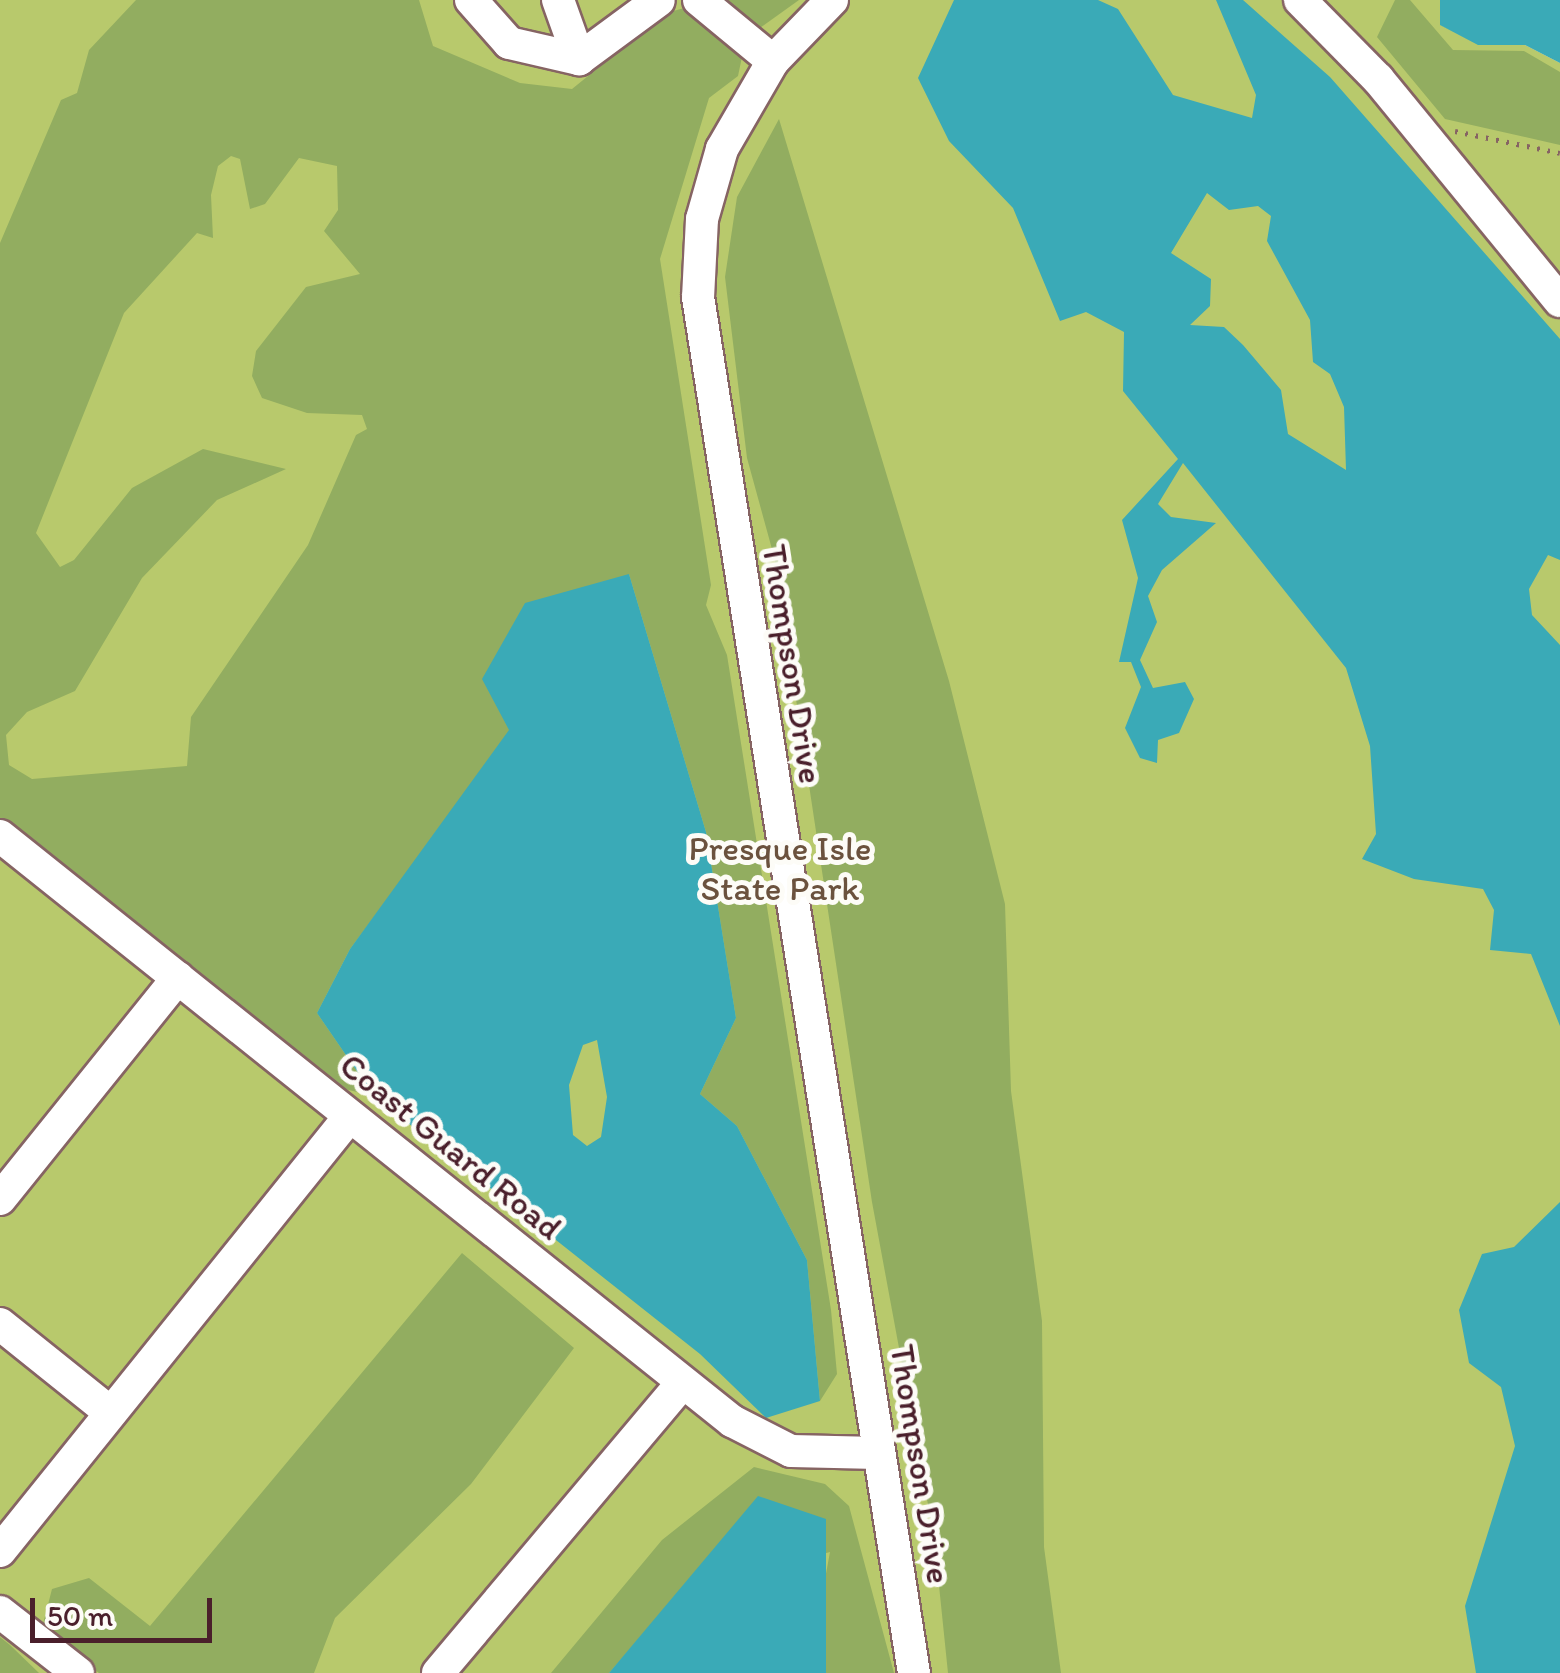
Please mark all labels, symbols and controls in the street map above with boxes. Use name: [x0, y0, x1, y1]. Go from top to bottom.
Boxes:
street label: Thompson Drive: [753, 541, 833, 787]
park label: Presque Isle State Park: [688, 827, 872, 909]
street label: Coast Guard Road: [333, 1044, 569, 1248]
street label: Thompson Drive: [881, 1341, 961, 1587]
scale bar: [35, 1578, 218, 1640]
text: 50 m: [47, 1597, 113, 1634]

